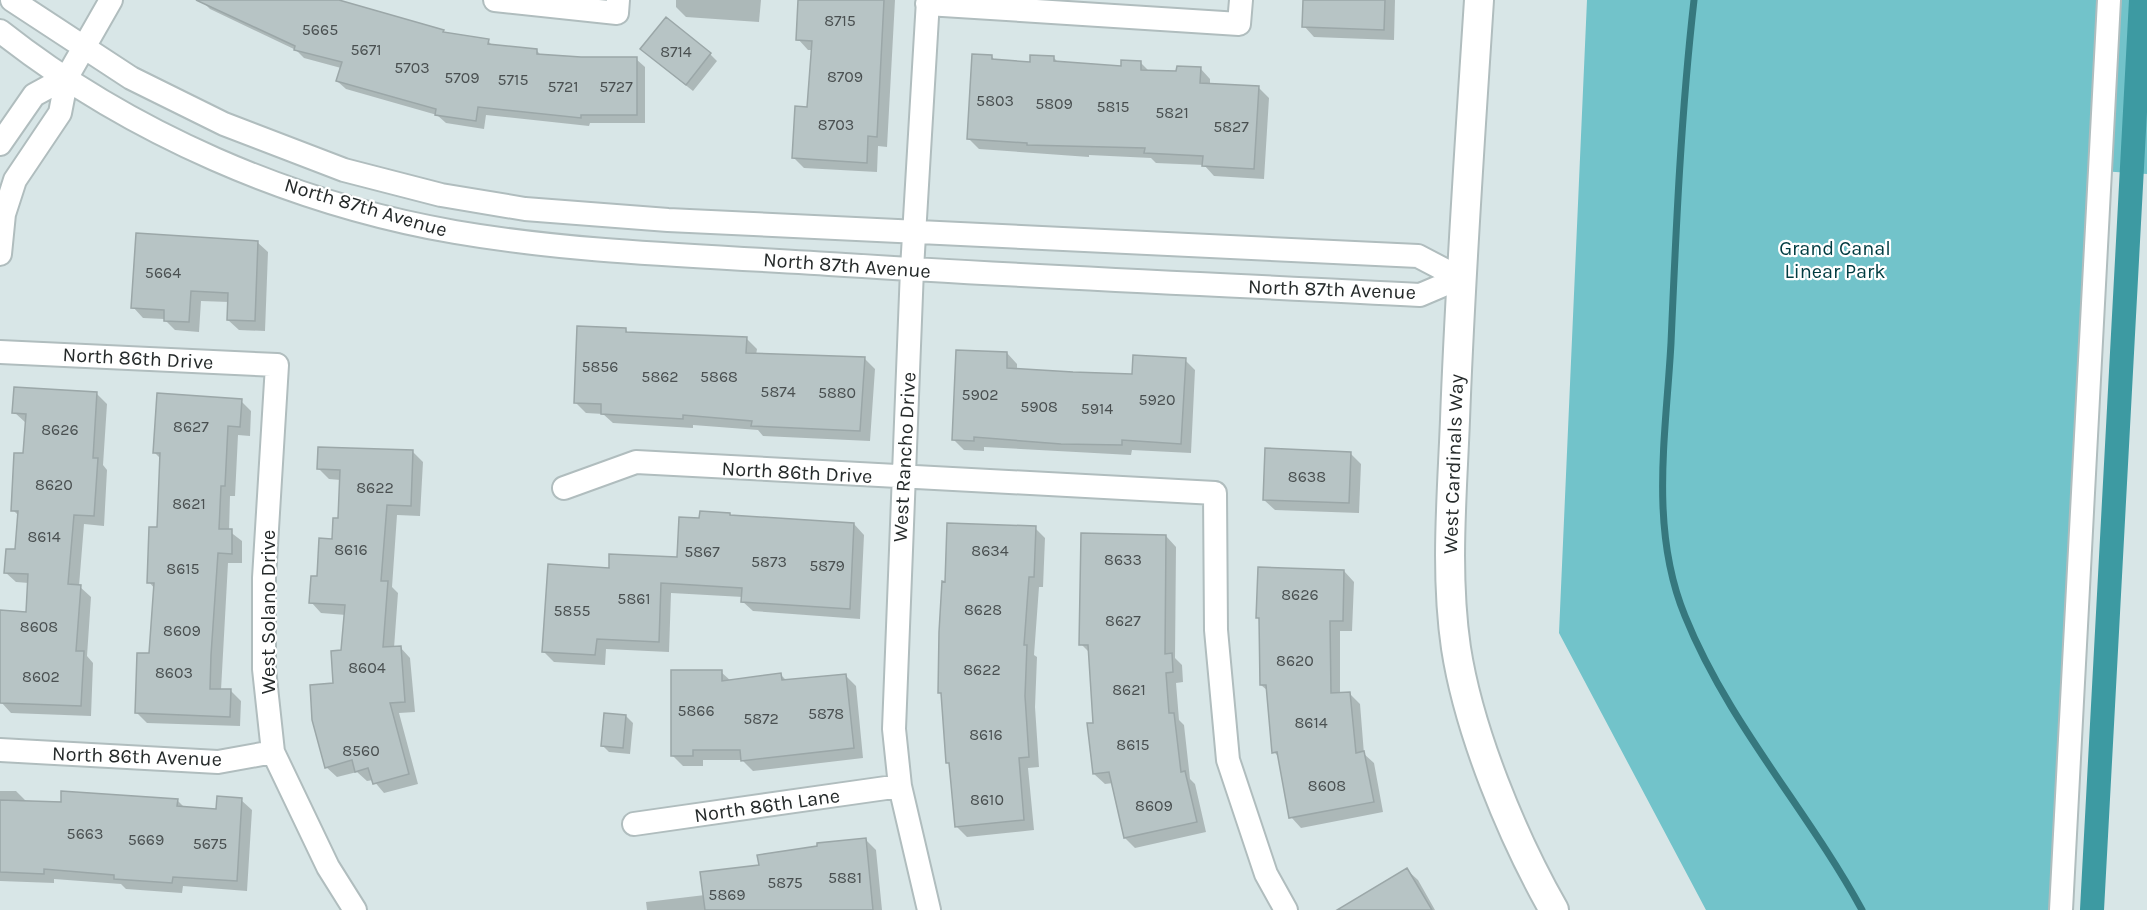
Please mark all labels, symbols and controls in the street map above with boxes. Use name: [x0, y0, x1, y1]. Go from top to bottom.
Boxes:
house number: 8715: [824, 11, 856, 30]
house number: 5665: [302, 20, 338, 39]
house number: 5671: [351, 40, 382, 59]
house number: 8714: [660, 42, 692, 61]
house number: 5703: [394, 58, 430, 77]
house number: 8709: [827, 67, 863, 86]
house number: 5709: [444, 68, 480, 87]
house number: 5715: [498, 70, 528, 89]
house number: 5721: [547, 77, 579, 96]
house number: 5727: [599, 77, 633, 96]
house number: 5803: [976, 91, 1014, 110]
house number: 5809: [1035, 94, 1073, 113]
house number: 5815: [1096, 97, 1130, 116]
house number: 5821: [1155, 103, 1189, 122]
house number: 8703: [818, 115, 854, 134]
house number: 5827: [1213, 117, 1249, 136]
street label: North 87th Avenue: [282, 173, 450, 242]
park label: Grand Canal Linear Park: [1779, 237, 1891, 283]
street label: North 87th Avenue: [762, 248, 932, 283]
house number: 5664: [145, 263, 181, 282]
street label: North 87th Avenue: [1248, 275, 1416, 304]
street label: North 86th Drive: [62, 343, 214, 374]
house number: 5856: [581, 357, 619, 376]
house number: 5862: [641, 367, 679, 386]
house number: 5868: [700, 367, 738, 386]
street label: West Rancho Drive: [889, 371, 920, 543]
street label: West Cardinals Way: [1439, 374, 1468, 554]
house number: 5874: [760, 382, 796, 401]
house number: 5880: [818, 383, 856, 402]
house number: 5902: [961, 385, 999, 404]
house number: 5920: [1138, 390, 1176, 409]
house number: 5908: [1020, 397, 1058, 416]
house number: 5914: [1081, 399, 1113, 418]
house number: 8627: [173, 417, 209, 436]
house number: 8626: [41, 420, 79, 439]
street label: North 86th Drive: [721, 457, 873, 488]
house number: 8638: [1288, 467, 1326, 486]
house number: 8620: [35, 475, 73, 494]
house number: 8622: [356, 478, 394, 497]
house number: 8621: [172, 494, 206, 513]
house number: 8614: [27, 527, 61, 546]
street label: West Solano Drive: [257, 530, 280, 694]
house number: 8616: [334, 540, 368, 559]
house number: 8634: [971, 541, 1009, 560]
house number: 5867: [684, 542, 720, 561]
house number: 8633: [1104, 550, 1142, 569]
house number: 5873: [751, 552, 787, 571]
house number: 5879: [809, 556, 845, 575]
house number: 8615: [166, 559, 200, 578]
house number: 8626: [1281, 585, 1319, 604]
house number: 5861: [617, 589, 651, 608]
house number: 8628: [964, 600, 1002, 619]
house number: 5855: [554, 601, 590, 620]
house number: 8627: [1105, 611, 1141, 630]
house number: 8608: [20, 617, 58, 636]
house number: 8609: [163, 621, 201, 640]
house number: 8620: [1276, 651, 1314, 670]
house number: 8604: [348, 658, 386, 677]
house number: 8622: [963, 660, 1001, 679]
house number: 8603: [155, 663, 193, 682]
house number: 8602: [22, 667, 60, 686]
house number: 8621: [1112, 680, 1146, 699]
house number: 5866: [677, 701, 715, 720]
house number: 5878: [808, 704, 844, 723]
house number: 5872: [743, 709, 779, 728]
house number: 8614: [1294, 713, 1328, 732]
house number: 8616: [969, 725, 1003, 744]
house number: 8615: [1116, 735, 1150, 754]
house number: 8560: [342, 741, 380, 760]
street label: North 86th Avenue: [52, 742, 222, 771]
house number: 8608: [1308, 776, 1346, 795]
street label: North 86th Lane: [693, 784, 841, 827]
house number: 8610: [970, 790, 1004, 809]
house number: 8609: [1135, 796, 1173, 815]
house number: 5663: [67, 824, 103, 843]
house number: 5669: [128, 830, 164, 849]
house number: 5675: [193, 834, 227, 853]
house number: 5881: [828, 868, 862, 887]
house number: 5875: [767, 873, 803, 892]
house number: 5869: [708, 885, 746, 904]

